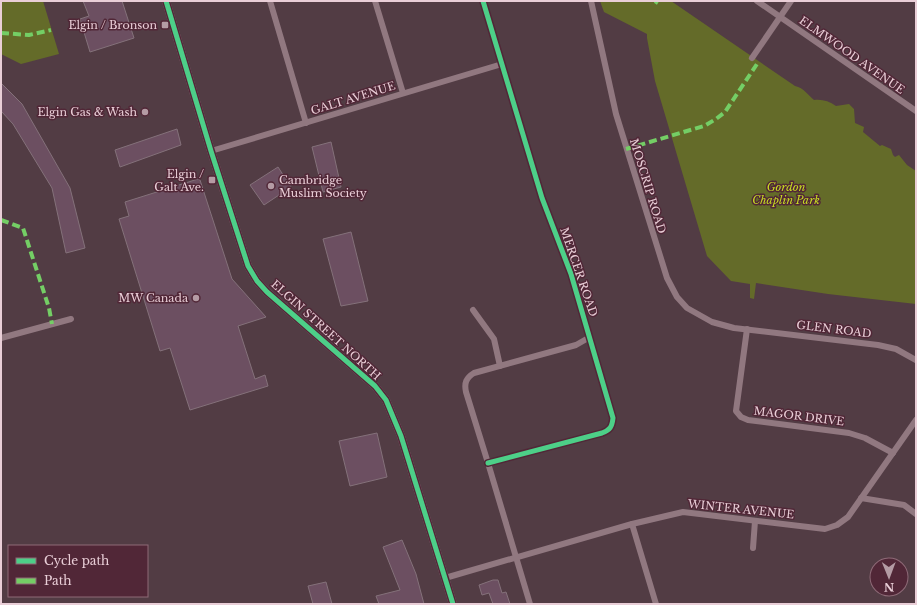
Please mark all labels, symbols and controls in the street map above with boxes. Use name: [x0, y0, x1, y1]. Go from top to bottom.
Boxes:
street label: ELMWOOD AVENUE: [797, 13, 907, 97]
place label: Elgin / Bronson: [68, 18, 157, 32]
marker: Elgin / Bronson: [160, 20, 170, 30]
street label: GALT AVENUE: [309, 79, 397, 117]
place label: Elgin Gas & Wash: [38, 105, 137, 119]
marker: Elgin Gas & Wash: [140, 107, 150, 117]
street label: MOSCRIP ROAD: [627, 137, 669, 235]
place label: Elgin / Galt Ave.: [154, 167, 204, 194]
place label: Cambridge Muslim Society: [279, 173, 367, 200]
marker: Elgin / Galt Ave.: [207, 175, 217, 185]
park label: Gordon Chaplin Park: [752, 180, 820, 207]
marker: Cambridge Muslim Society: [266, 181, 276, 191]
street label: MERCER ROAD: [557, 226, 601, 319]
street label: ELGIN STREET NORTH: [268, 277, 384, 383]
place label: MW Canada: [118, 291, 189, 305]
marker: MW Canada: [191, 293, 201, 303]
street label: GLEN ROAD: [796, 317, 873, 341]
street label: MAGOR DRIVE: [753, 404, 845, 428]
street label: WINTER AVENUE: [686, 496, 795, 522]
legend: [8, 545, 148, 597]
text: Cycle path: [44, 553, 109, 568]
north arrow: [869, 557, 909, 597]
text: Path: [44, 573, 72, 588]
text: N: [883, 580, 894, 594]

